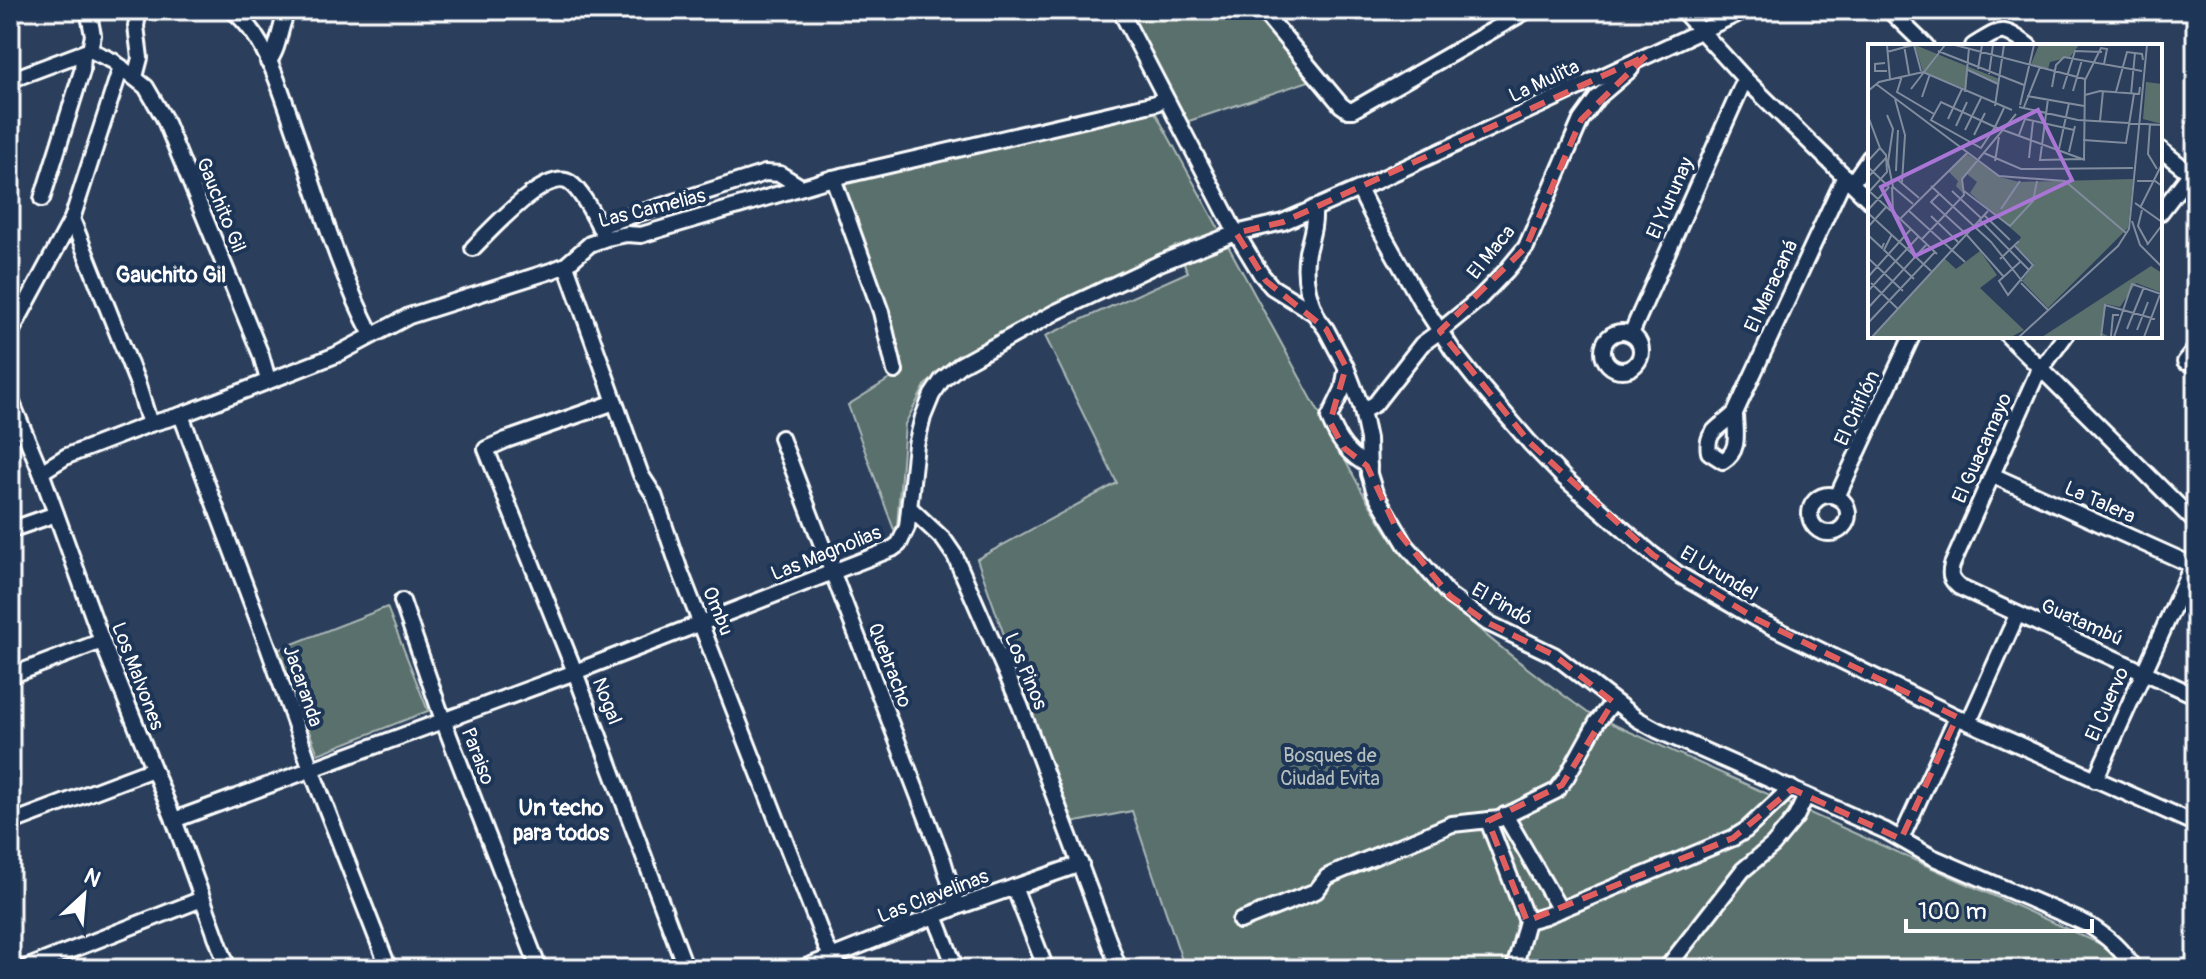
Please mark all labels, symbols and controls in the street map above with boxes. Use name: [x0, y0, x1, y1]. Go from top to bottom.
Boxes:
inset map: [1868, 44, 2162, 338]
street label: La Mulita: [1505, 54, 1583, 108]
street label: El Yurunay: [1641, 153, 1699, 243]
street label: Gauchito Gil: [191, 154, 251, 256]
street label: Las Camelias: [596, 183, 708, 233]
street label: El Maca: [1462, 220, 1520, 284]
street label: El Maracaná: [1739, 236, 1803, 336]
district label: Gauchito Gil: [116, 261, 226, 289]
street label: El Chiflón: [1829, 366, 1885, 450]
street label: El Guacamayo: [1947, 389, 2018, 507]
street label: La Talera: [2061, 475, 2139, 529]
street label: Las Magnolias: [767, 520, 885, 586]
street label: El Urundel: [1676, 540, 1762, 606]
street label: El Pindó: [1467, 577, 1537, 631]
street label: Ombu: [697, 583, 739, 639]
street label: Guatambú: [2037, 593, 2127, 651]
street label: Los Malvones: [106, 619, 170, 733]
street label: Quebracho: [862, 619, 918, 711]
street label: Los Pinos: [999, 629, 1053, 713]
street label: Jacaranda: [277, 642, 329, 730]
street label: El Cuervo: [2080, 663, 2135, 745]
street label: Nogal: [587, 674, 627, 728]
street label: Paraiso: [456, 724, 500, 788]
park label: Bosques de Ciudad Evita: [1280, 743, 1380, 791]
district label: Un techo para todos: [513, 794, 609, 847]
north arrow: [44, 855, 124, 935]
text: N: [80, 862, 105, 894]
street label: Las Clavelinas: [874, 863, 992, 929]
scale bar: [1906, 883, 2092, 933]
text: 100 m: [1918, 897, 1987, 926]

